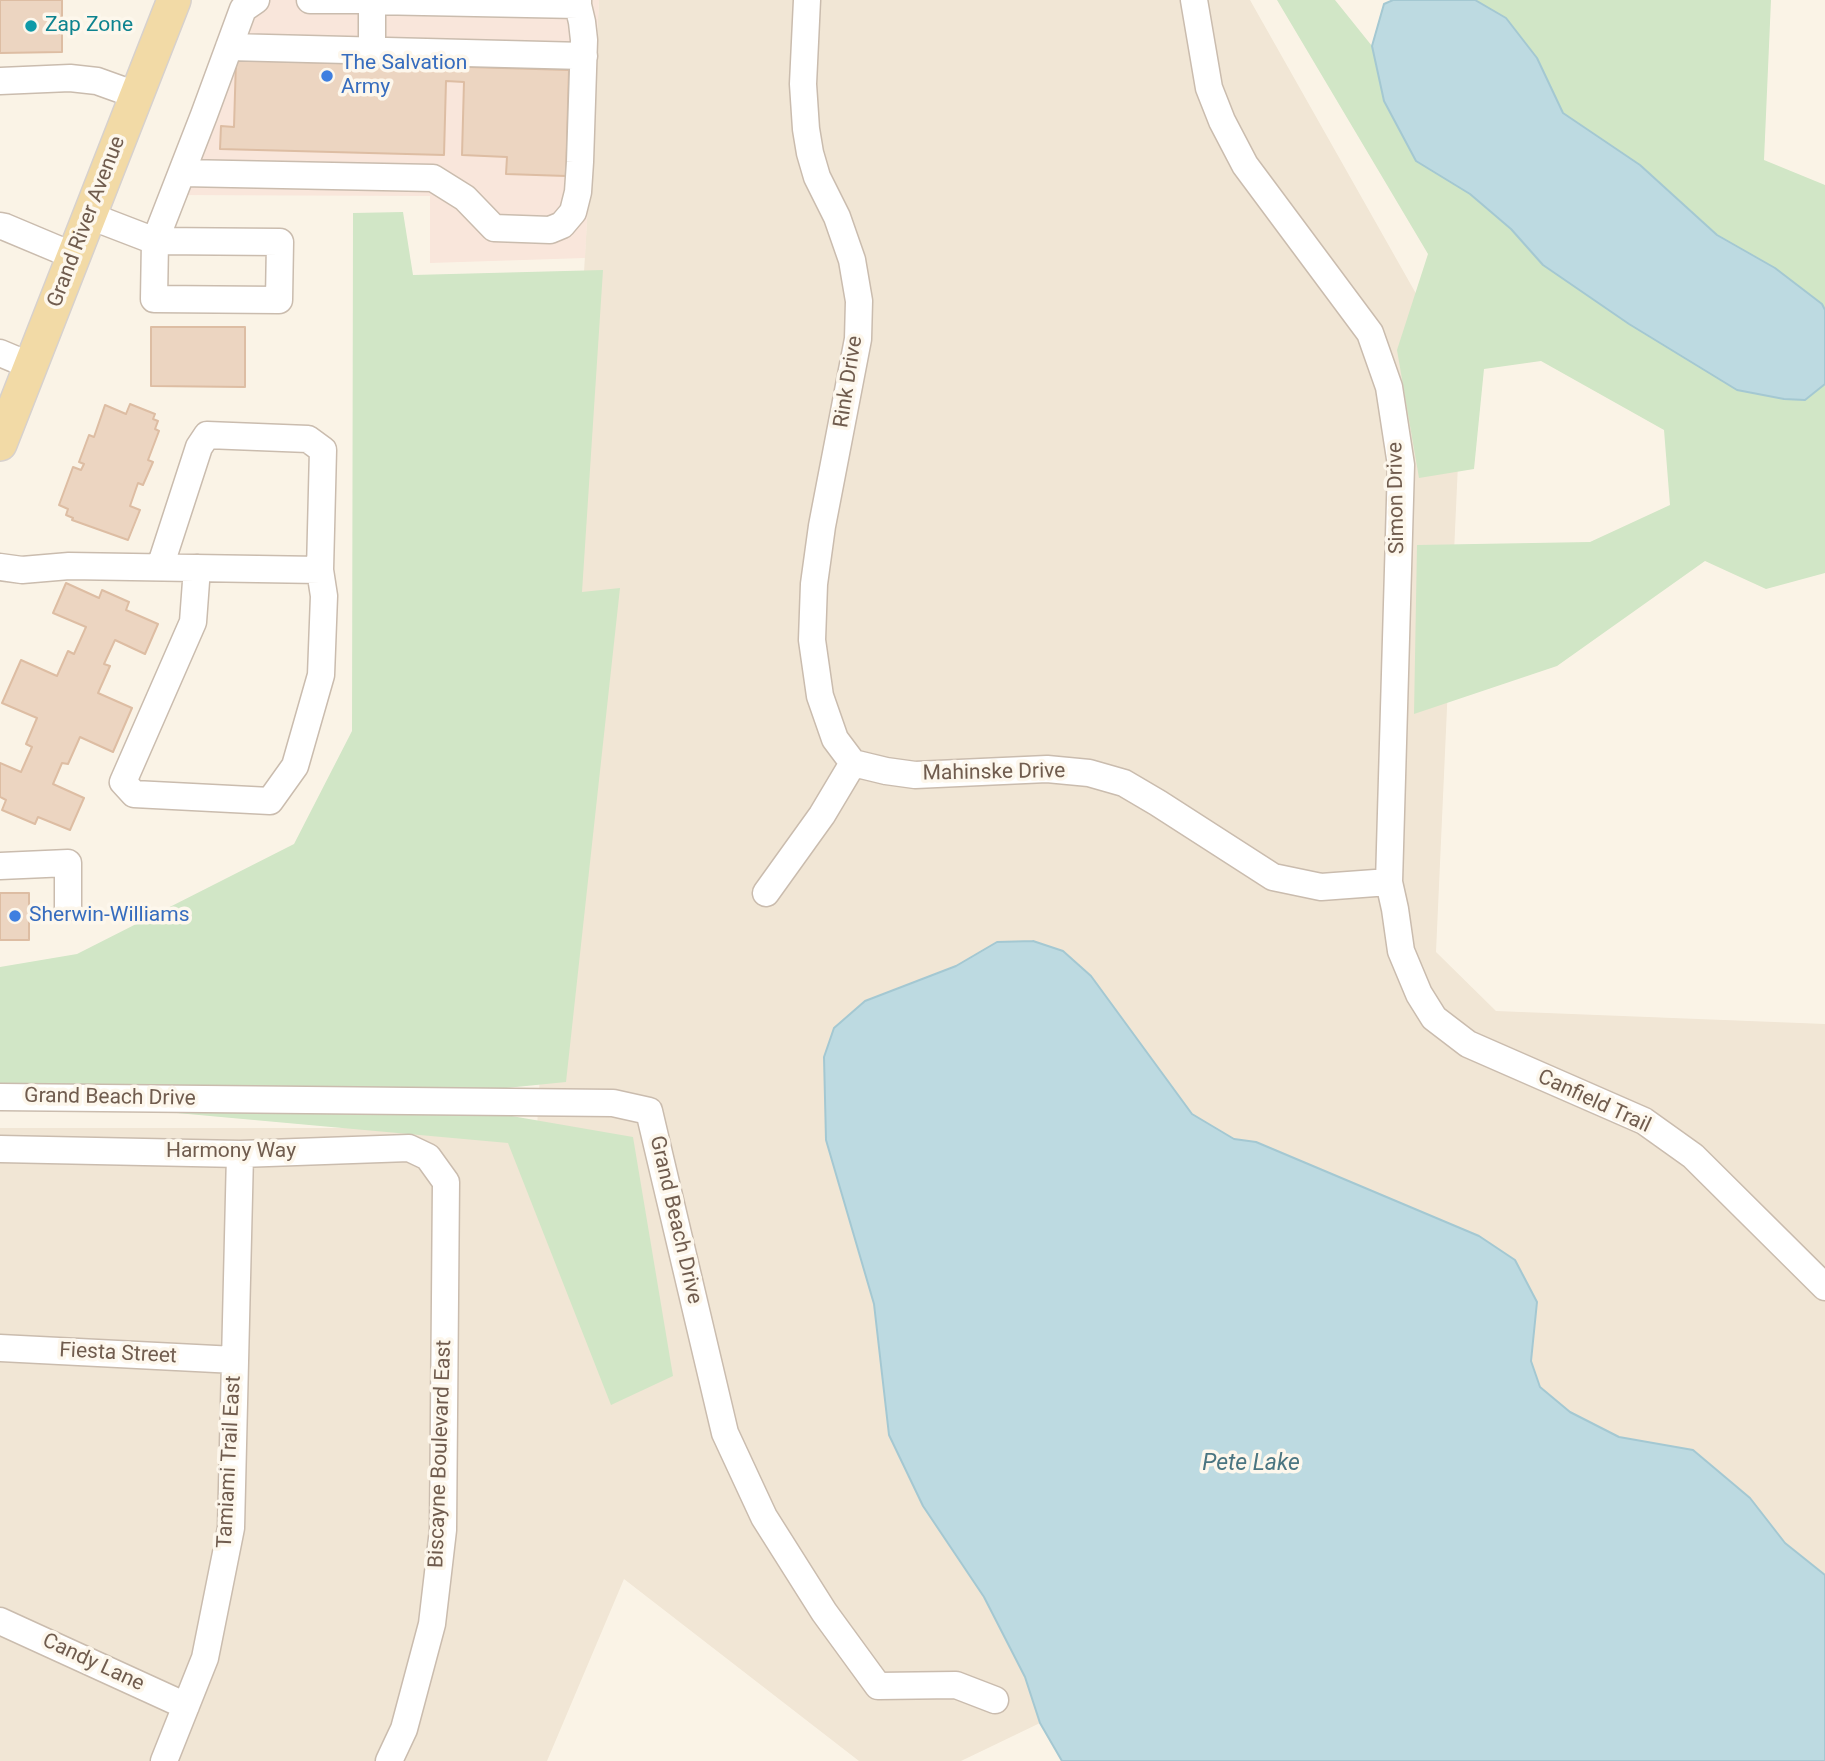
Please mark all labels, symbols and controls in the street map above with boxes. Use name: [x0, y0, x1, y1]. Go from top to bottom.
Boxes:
place label: Zap Zone: [45, 13, 133, 39]
marker: Zap Zone: [23, 18, 39, 34]
place label: The Salvation Army: [341, 51, 467, 101]
marker: The Salvation Army: [319, 68, 335, 84]
street label: Grand River Avenue: [43, 133, 131, 311]
street label: Rink Drive: [829, 334, 869, 430]
street label: Simon Drive: [1383, 442, 1411, 554]
street label: Mahinske Drive: [922, 759, 1066, 787]
place label: Sherwin-Williams: [29, 903, 189, 929]
marker: Sherwin-Williams: [7, 908, 23, 924]
street label: Canfield Trail: [1534, 1065, 1654, 1139]
street label: Grand Beach Drive: [24, 1084, 196, 1112]
street label: Grand Beach Drive: [643, 1134, 707, 1306]
street label: Harmony Way: [166, 1139, 296, 1165]
street label: Fiesta Street: [59, 1338, 177, 1370]
street label: Biscayne Boulevard East: [424, 1339, 458, 1569]
street label: Tamiami Trail East: [213, 1375, 247, 1549]
water label: Pete Lake: [1202, 1450, 1300, 1478]
street label: Candy Lane: [38, 1629, 148, 1697]

